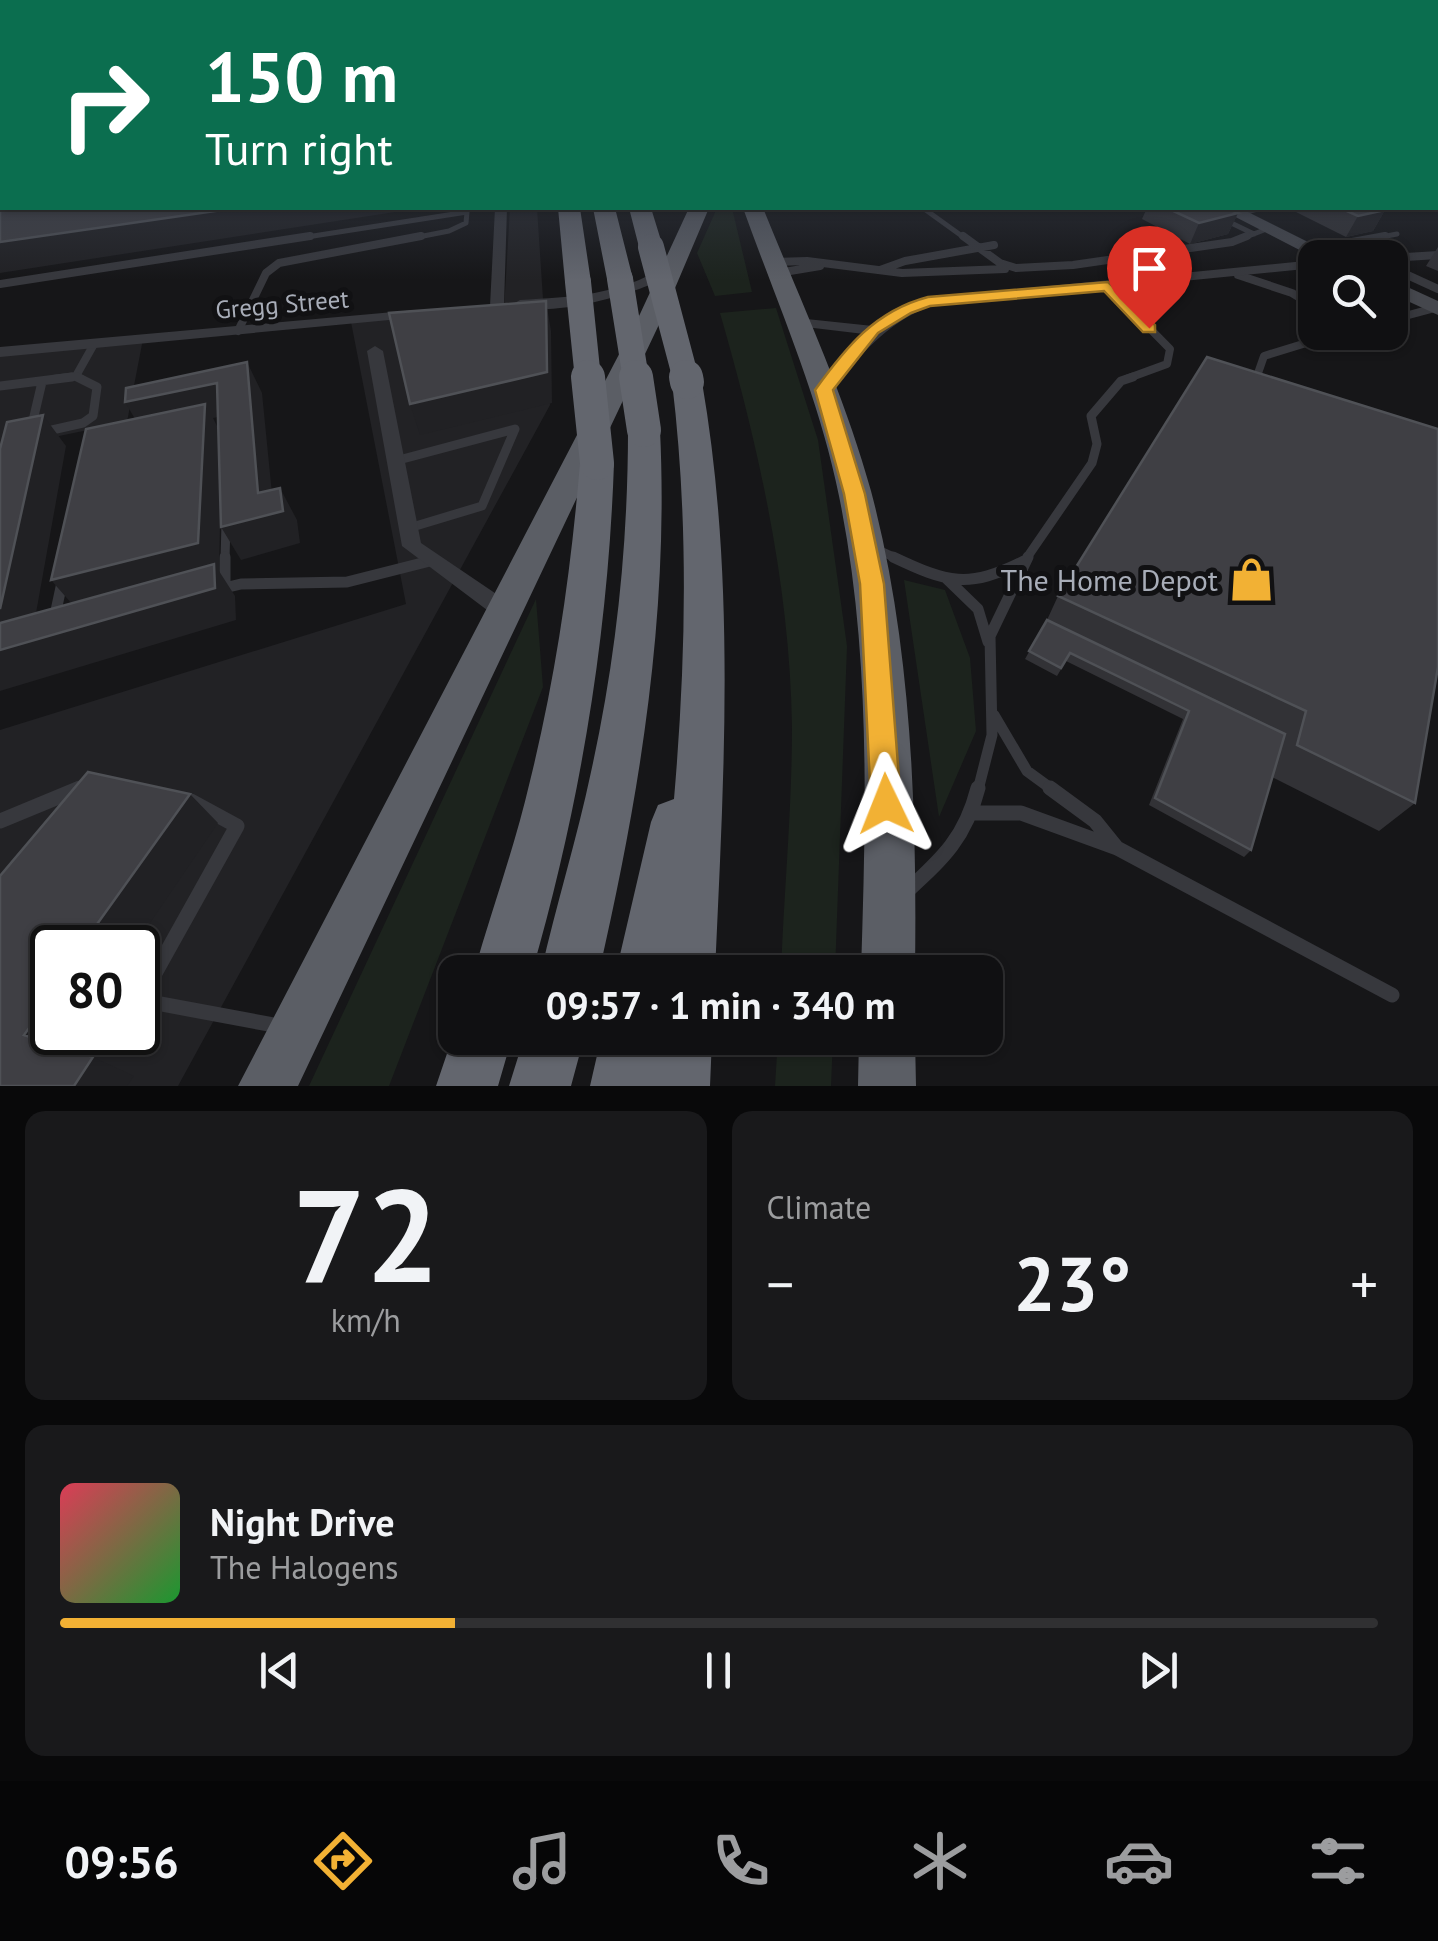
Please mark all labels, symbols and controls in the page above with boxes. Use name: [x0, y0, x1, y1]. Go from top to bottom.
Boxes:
text: 150 m: [205, 31, 398, 121]
icon: right: [40, 40, 170, 170]
text: Turn right: [205, 119, 393, 177]
pin: [1107, 226, 1192, 329]
map controls: [1298, 240, 1408, 350]
button: search: [1298, 240, 1408, 350]
icon: arrive: [1122, 241, 1177, 296]
street label: Gregg Street: [214, 282, 350, 326]
shop icon: The Home Depot: [1227, 555, 1275, 603]
place label: The Home Depot: [1001, 560, 1218, 599]
position arrow: [834, 752, 938, 856]
speed limit sign: 80: [30, 925, 160, 1055]
text: 09:57 · 1 min · 340 m: [546, 980, 895, 1029]
text: 72: [292, 1150, 439, 1318]
text: Climate: [767, 1186, 871, 1228]
text: 23°: [1013, 1235, 1131, 1332]
text: −: [767, 1248, 794, 1319]
text: +: [1350, 1248, 1378, 1319]
text: km/h: [331, 1299, 401, 1341]
text: Night Drive: [210, 1497, 394, 1546]
text: The Halogens: [210, 1546, 398, 1588]
icon: previous: [252, 1643, 307, 1698]
icon: pause: [691, 1643, 746, 1698]
icon: next: [1131, 1643, 1186, 1698]
icon: directions: [308, 1826, 378, 1896]
icon: music: [507, 1826, 577, 1896]
icon: phone: [706, 1826, 776, 1896]
icon: climate: [905, 1826, 975, 1896]
icon: car: [1104, 1826, 1174, 1896]
icon: filters: [1303, 1826, 1373, 1896]
text: 09:56: [65, 1832, 179, 1890]

